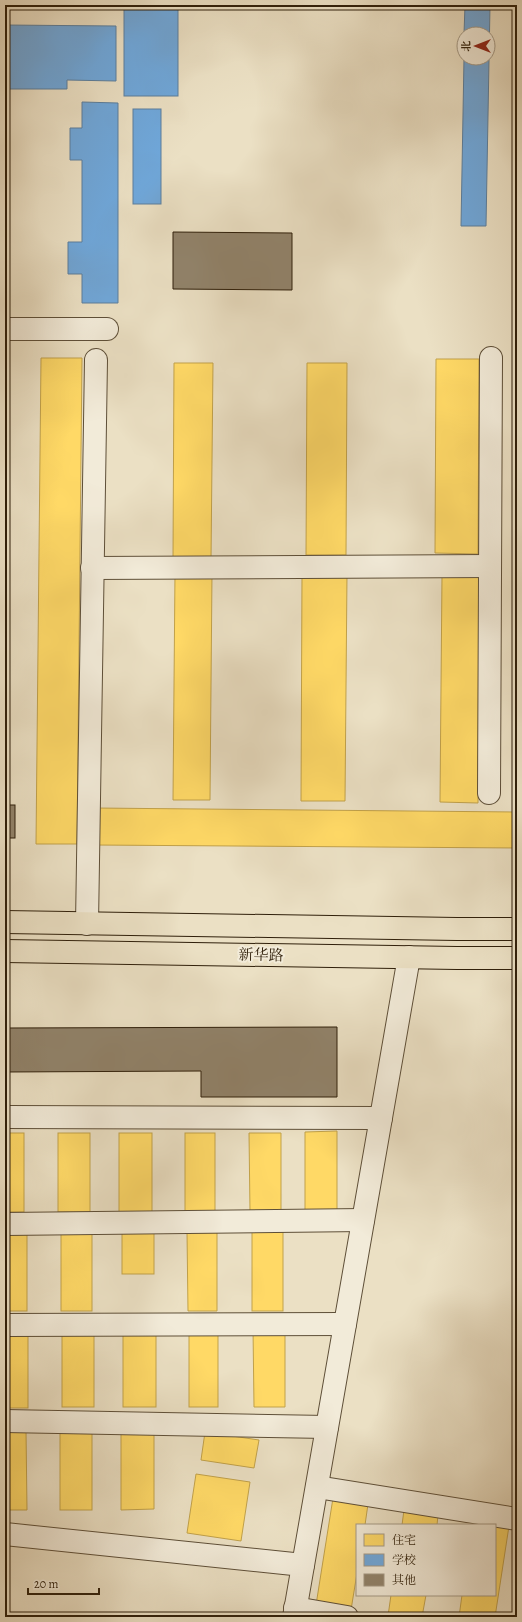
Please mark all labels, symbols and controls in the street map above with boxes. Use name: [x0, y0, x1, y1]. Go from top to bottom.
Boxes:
north arrow: [456, 26, 496, 66]
text: 北: [459, 41, 474, 52]
street label: 新华路: [238, 945, 284, 965]
legend: [356, 1524, 496, 1596]
text: 住宅: [392, 1532, 416, 1548]
text: 学校: [392, 1552, 416, 1568]
scale bar: [28, 1570, 99, 1596]
text: 其他: [392, 1572, 416, 1588]
text: 20 m: [34, 1576, 58, 1592]

